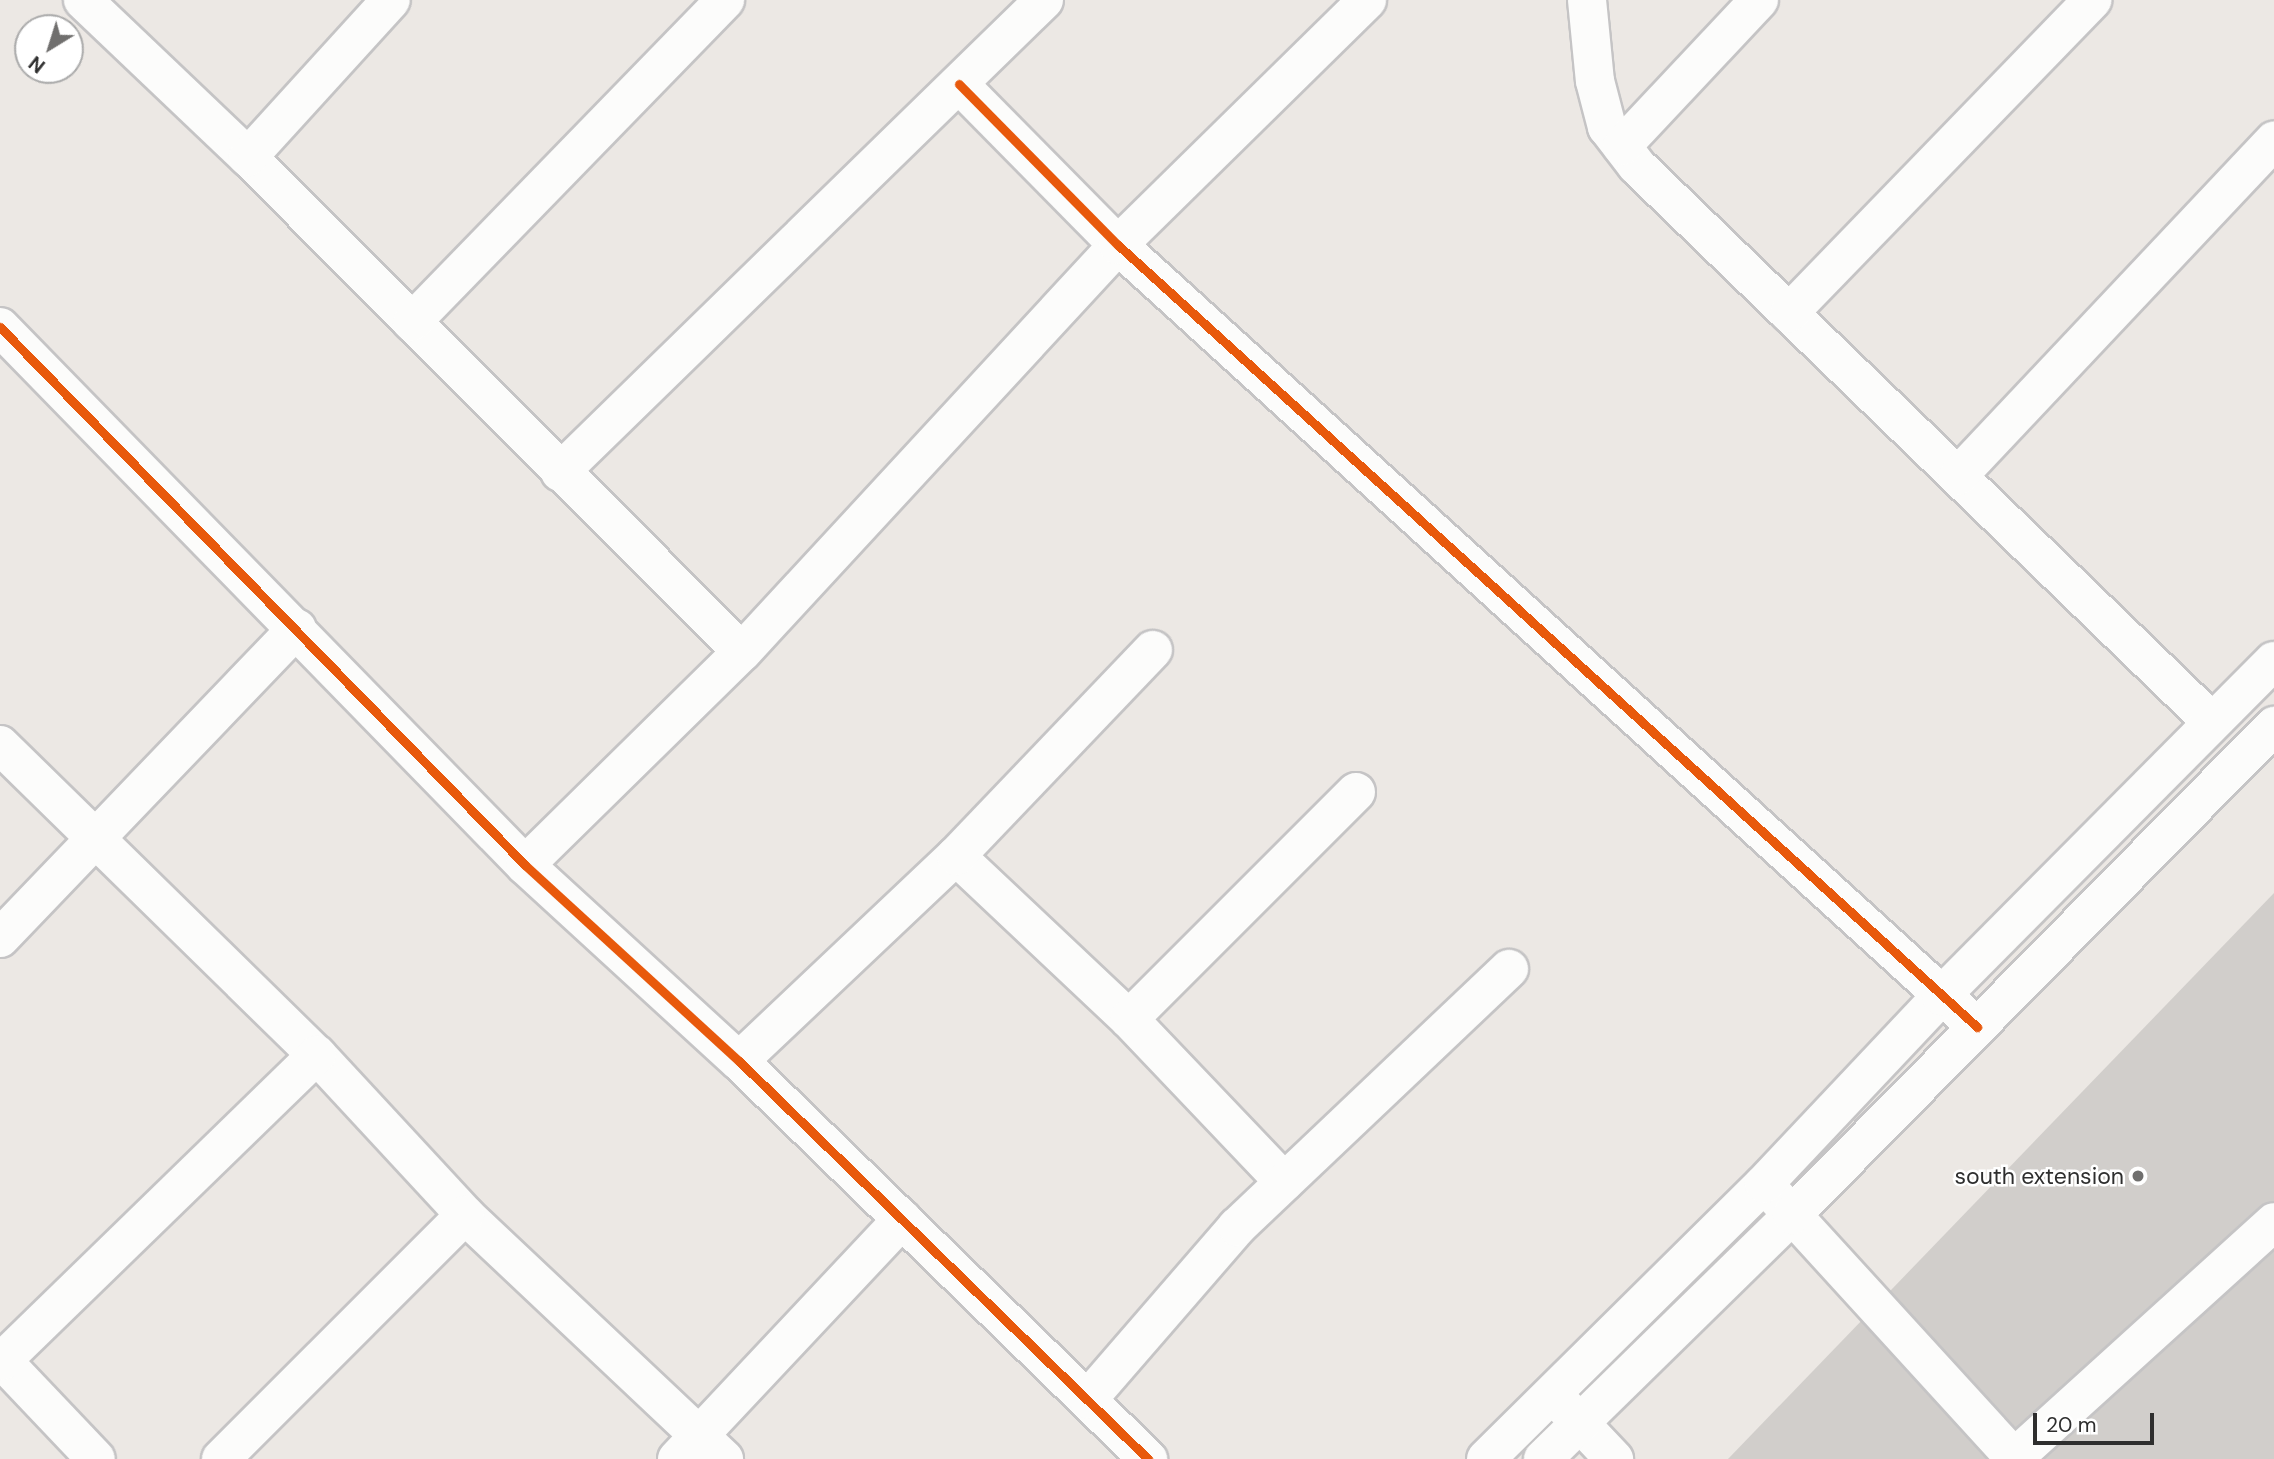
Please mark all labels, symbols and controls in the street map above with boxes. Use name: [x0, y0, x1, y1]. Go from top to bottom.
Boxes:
north arrow: [14, 14, 84, 84]
text: N: [24, 50, 50, 78]
place label: south extension: [1954, 1162, 2124, 1190]
marker: south extension: [2130, 1168, 2146, 1184]
scale bar: [2036, 1400, 2157, 1444]
text: 20 m: [2046, 1411, 2097, 1439]

